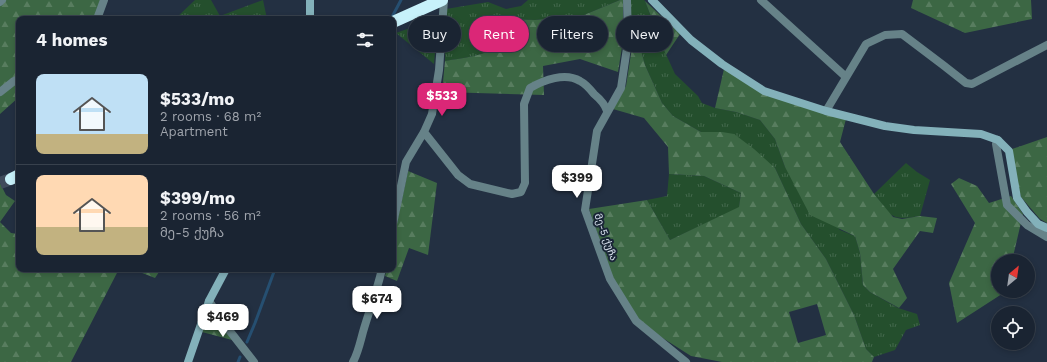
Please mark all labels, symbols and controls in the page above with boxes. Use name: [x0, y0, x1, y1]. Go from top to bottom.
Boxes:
chip: Buy: [408, 16, 461, 52]
chip: Rent: [469, 16, 529, 52]
chip: Filters: [537, 16, 608, 52]
chip: New: [616, 16, 673, 52]
icon: filters: [354, 29, 376, 51]
text: 4 homes: [36, 30, 107, 50]
pin: $533: [418, 83, 466, 117]
text: $533: [426, 88, 458, 103]
text: $533/mo: [160, 89, 235, 109]
icon: home: [68, 90, 116, 138]
text: 2 rooms · 68 m²: [160, 109, 261, 124]
text: Apartment: [160, 124, 228, 139]
pin: $399: [553, 165, 601, 199]
text: $399: [561, 170, 593, 185]
text: $399/mo: [160, 188, 235, 208]
icon: home: [68, 191, 116, 239]
text: 2 rooms · 56 m²: [160, 208, 261, 223]
street label: მე-5 ქუჩა: [591, 212, 620, 262]
text: მე-5 ქუჩა: [160, 225, 224, 240]
north arrow: [991, 254, 1035, 298]
map controls: [991, 254, 1035, 350]
pin: $674: [353, 286, 401, 320]
text: $674: [361, 291, 393, 306]
pin: $469: [199, 304, 247, 338]
button: locate: [991, 306, 1035, 350]
text: $469: [207, 309, 239, 324]

